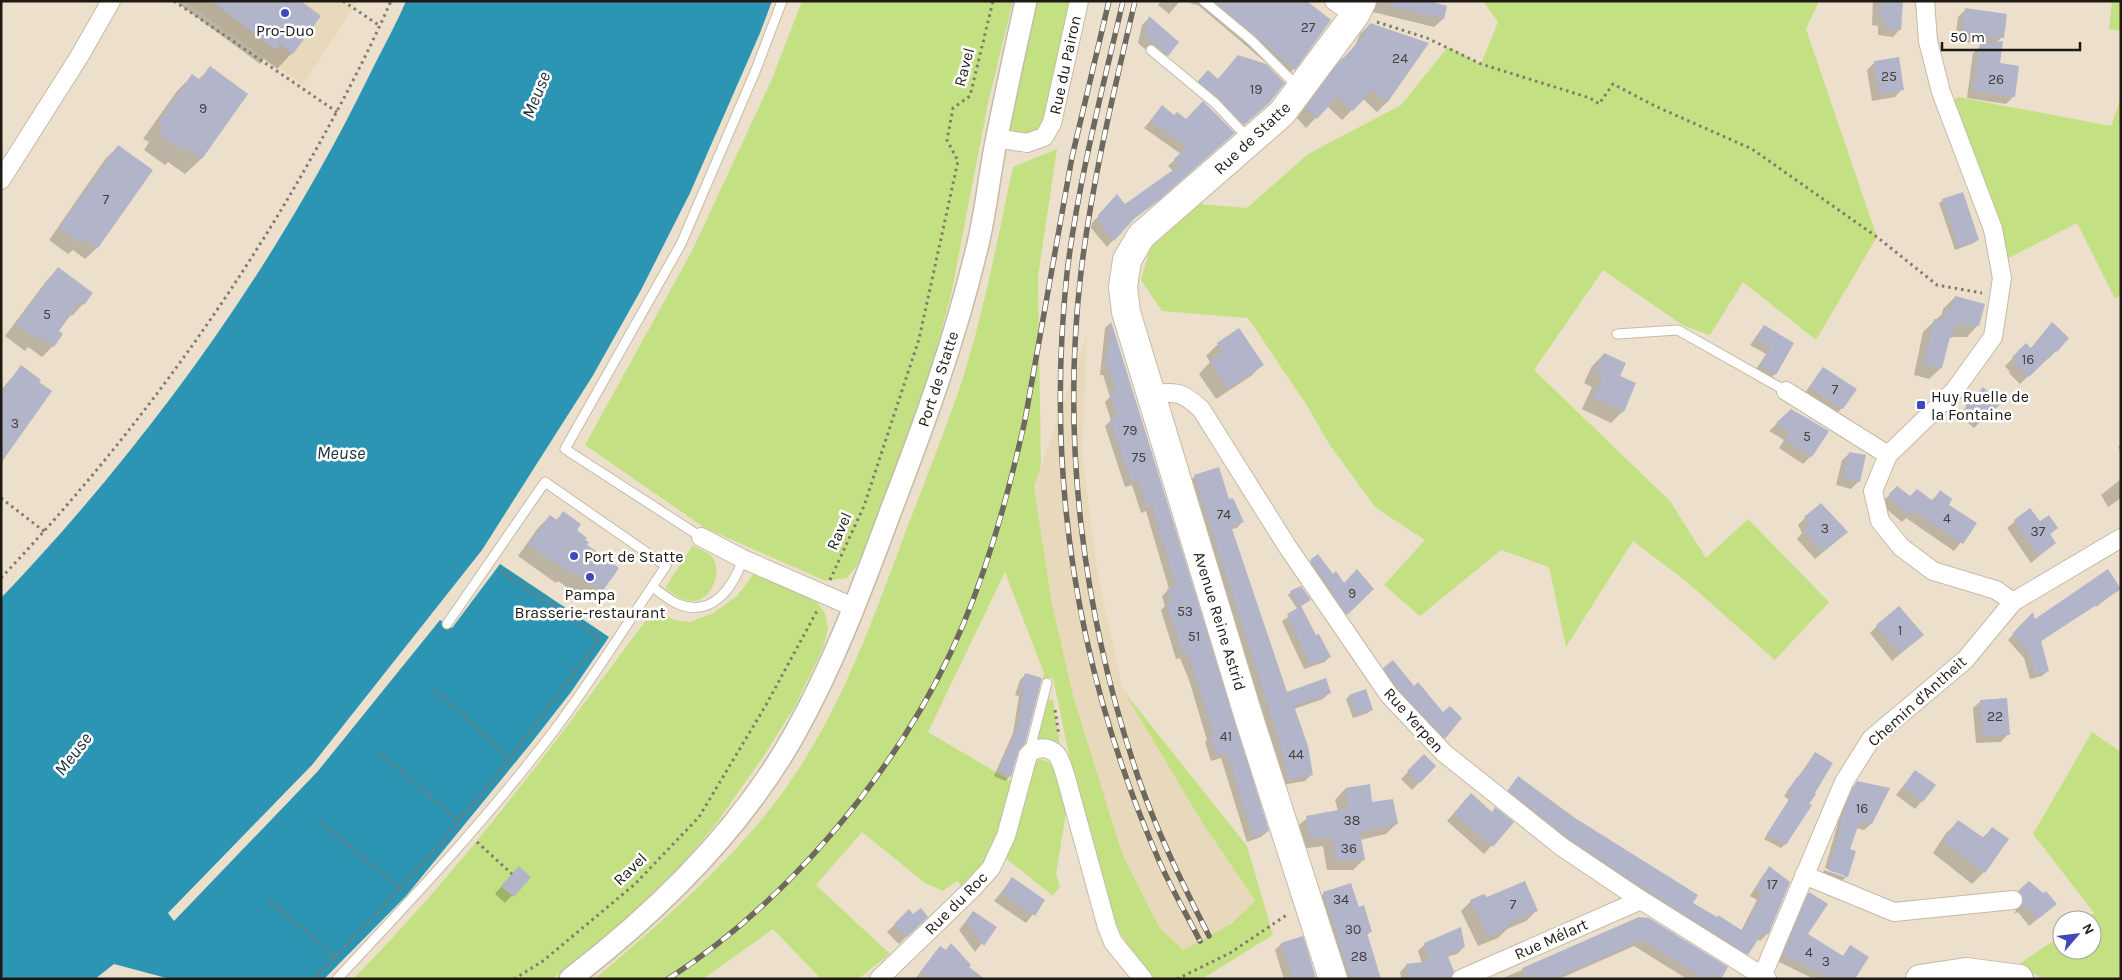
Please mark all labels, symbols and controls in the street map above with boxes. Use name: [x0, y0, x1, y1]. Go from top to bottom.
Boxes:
marker: Pro-Duo: [279, 7, 291, 19]
street label: Rue du Pairon: [1045, 14, 1085, 116]
house number: 27: [1301, 19, 1316, 36]
scale bar: [1942, 20, 2080, 52]
place label: Pro-Duo: [256, 21, 314, 40]
text: 50 m: [1950, 28, 1985, 46]
street label: Ravel: [950, 46, 978, 88]
house number: 24: [1392, 50, 1408, 67]
water label: Meuse: [517, 68, 555, 122]
house number: 25: [1881, 68, 1897, 85]
house number: 26: [1988, 71, 2004, 88]
house number: 19: [1250, 81, 1262, 98]
street label: Rue de Statte: [1210, 98, 1294, 178]
house number: 9: [199, 100, 207, 117]
house number: 7: [103, 191, 110, 208]
house number: 5: [43, 306, 51, 323]
street label: Port de Statte: [914, 329, 962, 429]
house number: 16: [2022, 351, 2034, 368]
house number: 7: [1832, 381, 1839, 398]
place label: Huy Ruelle de la Fontaine: [1931, 387, 2029, 424]
marker: Huy Ruelle de la Fontaine: [1915, 399, 1927, 411]
house number: 3: [11, 415, 19, 432]
house number: 79: [1123, 422, 1137, 439]
house number: 5: [1803, 428, 1811, 445]
water label: Meuse: [317, 442, 365, 464]
house number: 75: [1132, 449, 1146, 466]
house number: 74: [1217, 506, 1231, 523]
street label: Ravel: [822, 509, 856, 553]
house number: 4: [1943, 510, 1951, 527]
house number: 3: [1821, 520, 1829, 537]
house number: 37: [2031, 523, 2046, 540]
place label: Port de Statte: [584, 547, 683, 566]
street label: Avenue Reine Astrid: [1190, 549, 1250, 693]
marker: Port de Statte: [568, 550, 580, 562]
marker: Pampa Brasserie-restaurant: [584, 571, 596, 583]
place label: Pampa Brasserie-restaurant: [514, 585, 666, 622]
house number: 9: [1348, 585, 1356, 602]
house number: 53: [1177, 603, 1193, 620]
house number: 1: [1898, 622, 1902, 639]
house number: 51: [1188, 628, 1200, 645]
street label: Chemin d'Antheit: [1864, 652, 1970, 750]
street label: Rue Yerpen: [1380, 684, 1448, 756]
house number: 22: [1987, 708, 2003, 725]
water label: Meuse: [49, 728, 97, 780]
house number: 41: [1220, 728, 1232, 745]
house number: 44: [1288, 746, 1304, 763]
house number: 16: [1856, 800, 1868, 817]
house number: 38: [1344, 812, 1360, 829]
house number: 36: [1341, 840, 1357, 857]
street label: Ravel: [609, 849, 651, 889]
street label: Rue du Roc: [921, 868, 991, 938]
house number: 17: [1766, 876, 1778, 893]
house number: 34: [1333, 891, 1349, 908]
house number: 7: [1510, 896, 1517, 913]
north arrow: [2052, 910, 2102, 960]
street label: Rue Mélart: [1511, 914, 1591, 964]
house number: 30: [1345, 921, 1361, 938]
text: N: [2078, 921, 2098, 938]
house number: 4: [1805, 944, 1813, 961]
house number: 28: [1351, 948, 1367, 965]
house number: 3: [1822, 953, 1830, 970]

